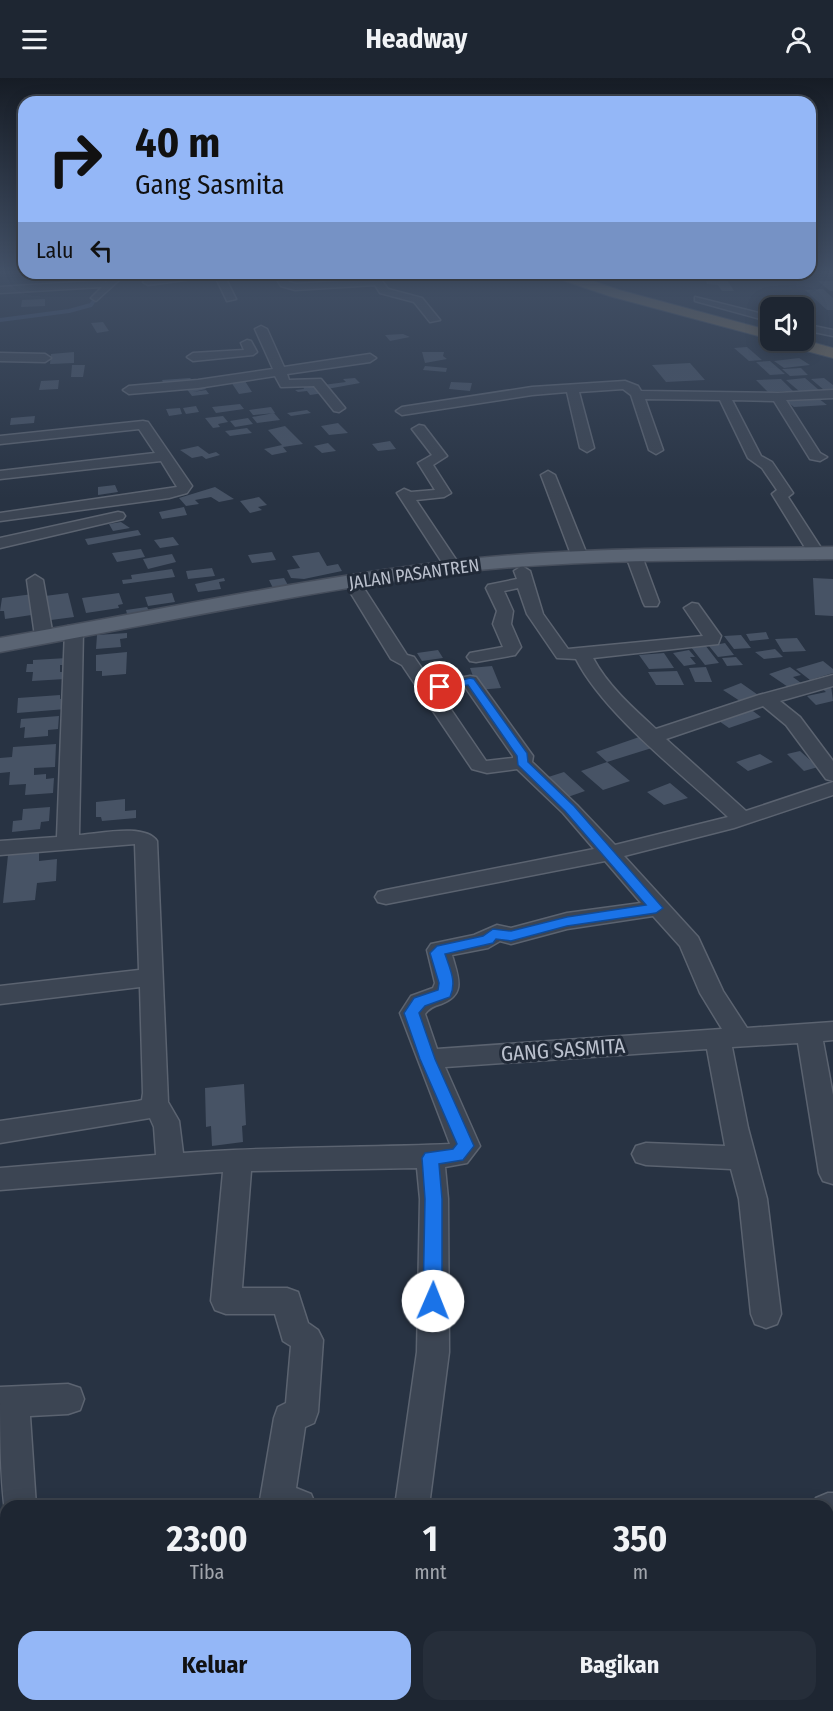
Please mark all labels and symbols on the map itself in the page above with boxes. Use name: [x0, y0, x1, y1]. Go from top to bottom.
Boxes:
street label: JALAN PASANTREN: [347, 554, 481, 594]
pin: [414, 661, 465, 712]
street label: GANG SASMITA: [500, 1033, 626, 1067]
position arrow: [401, 1269, 465, 1333]

